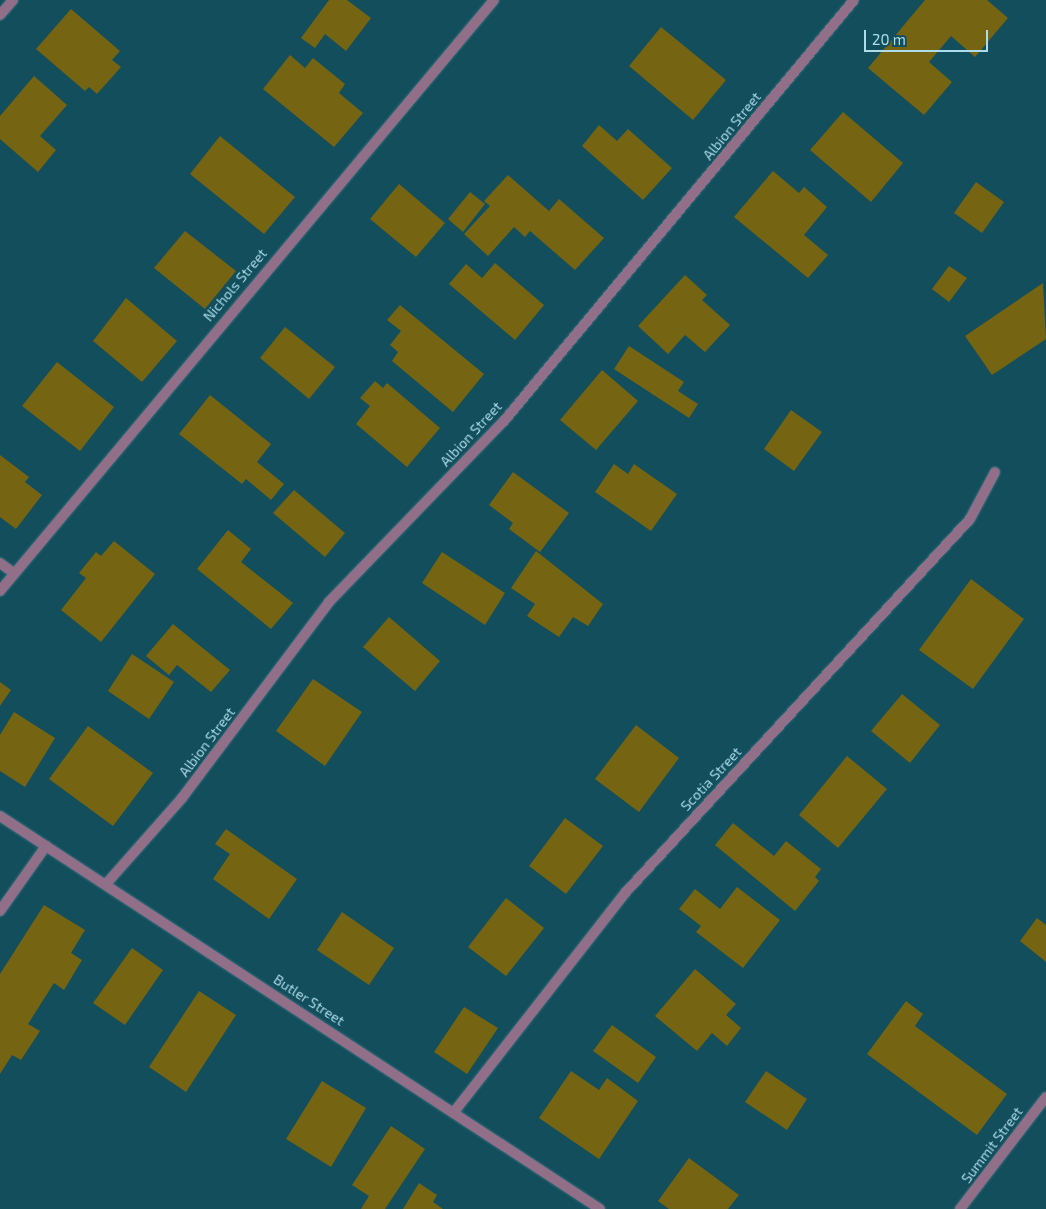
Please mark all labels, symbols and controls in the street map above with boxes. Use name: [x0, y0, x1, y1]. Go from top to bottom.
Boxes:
scale bar: [866, 20, 990, 52]
text: 20 m: [872, 30, 906, 48]
street label: Albion Street: [700, 89, 764, 163]
street label: Nichols Street: [200, 245, 270, 325]
street label: Albion Street: [437, 398, 505, 470]
street label: Albion Street: [175, 704, 239, 780]
street label: Scotia Street: [677, 744, 745, 814]
street label: Butler Street: [270, 971, 348, 1029]
street label: Summit Street: [958, 1104, 1026, 1186]

